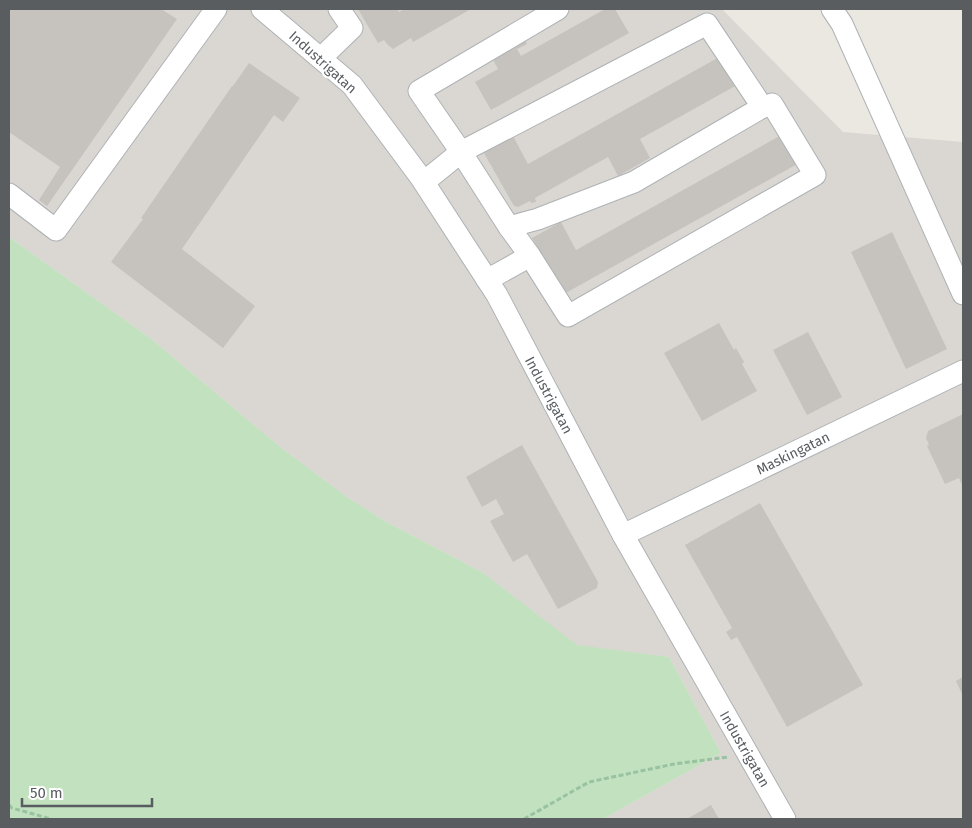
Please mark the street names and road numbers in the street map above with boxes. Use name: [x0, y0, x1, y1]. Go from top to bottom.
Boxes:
street label: Industrigatan: [285, 28, 360, 97]
street label: Industrigatan: [521, 354, 576, 437]
street label: Maskingatan: [754, 428, 833, 479]
street label: Industrigatan: [716, 708, 773, 790]

